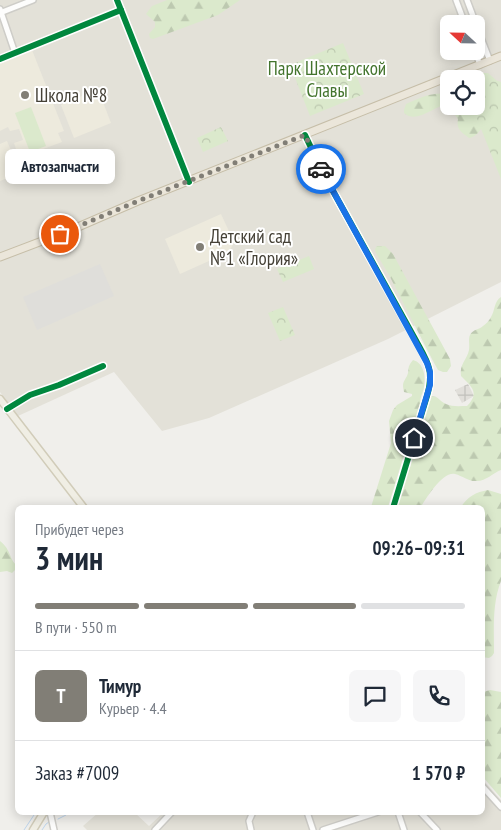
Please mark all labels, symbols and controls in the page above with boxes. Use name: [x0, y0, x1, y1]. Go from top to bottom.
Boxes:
north arrow: [440, 15, 485, 60]
map controls: [440, 15, 485, 115]
park label: Парк Шахтерской Славы: [268, 56, 386, 102]
button: locate: [440, 70, 485, 115]
place label: Школа №8: [35, 83, 107, 107]
marker: Школа №8: [19, 89, 31, 101]
courier: [296, 144, 346, 194]
callout: Автозапчасти: [5, 149, 115, 184]
icon: car: [307, 155, 335, 183]
text: Автозапчасти: [21, 156, 99, 176]
pin: [39, 213, 81, 255]
icon: bag: [46, 220, 74, 248]
place label: Детский сад №1 «Глория»: [210, 224, 298, 270]
marker: Детский сад №1 «Глория»: [194, 241, 206, 253]
pin: [393, 417, 435, 459]
icon: home: [400, 424, 428, 452]
text: Прибудет через: [35, 519, 124, 539]
text: 09:26–09:31: [372, 536, 465, 560]
text: 3 мин: [35, 537, 103, 579]
text: В пути · 550 m: [35, 617, 117, 637]
button: chat: [349, 670, 401, 722]
button: phone: [413, 670, 465, 722]
text: Тимур: [99, 674, 141, 698]
text: Т: [56, 684, 66, 708]
text: Курьер · 4.4: [99, 698, 167, 718]
text: Заказ #7009: [35, 761, 119, 785]
text: 1 570 ₽: [412, 761, 465, 785]

